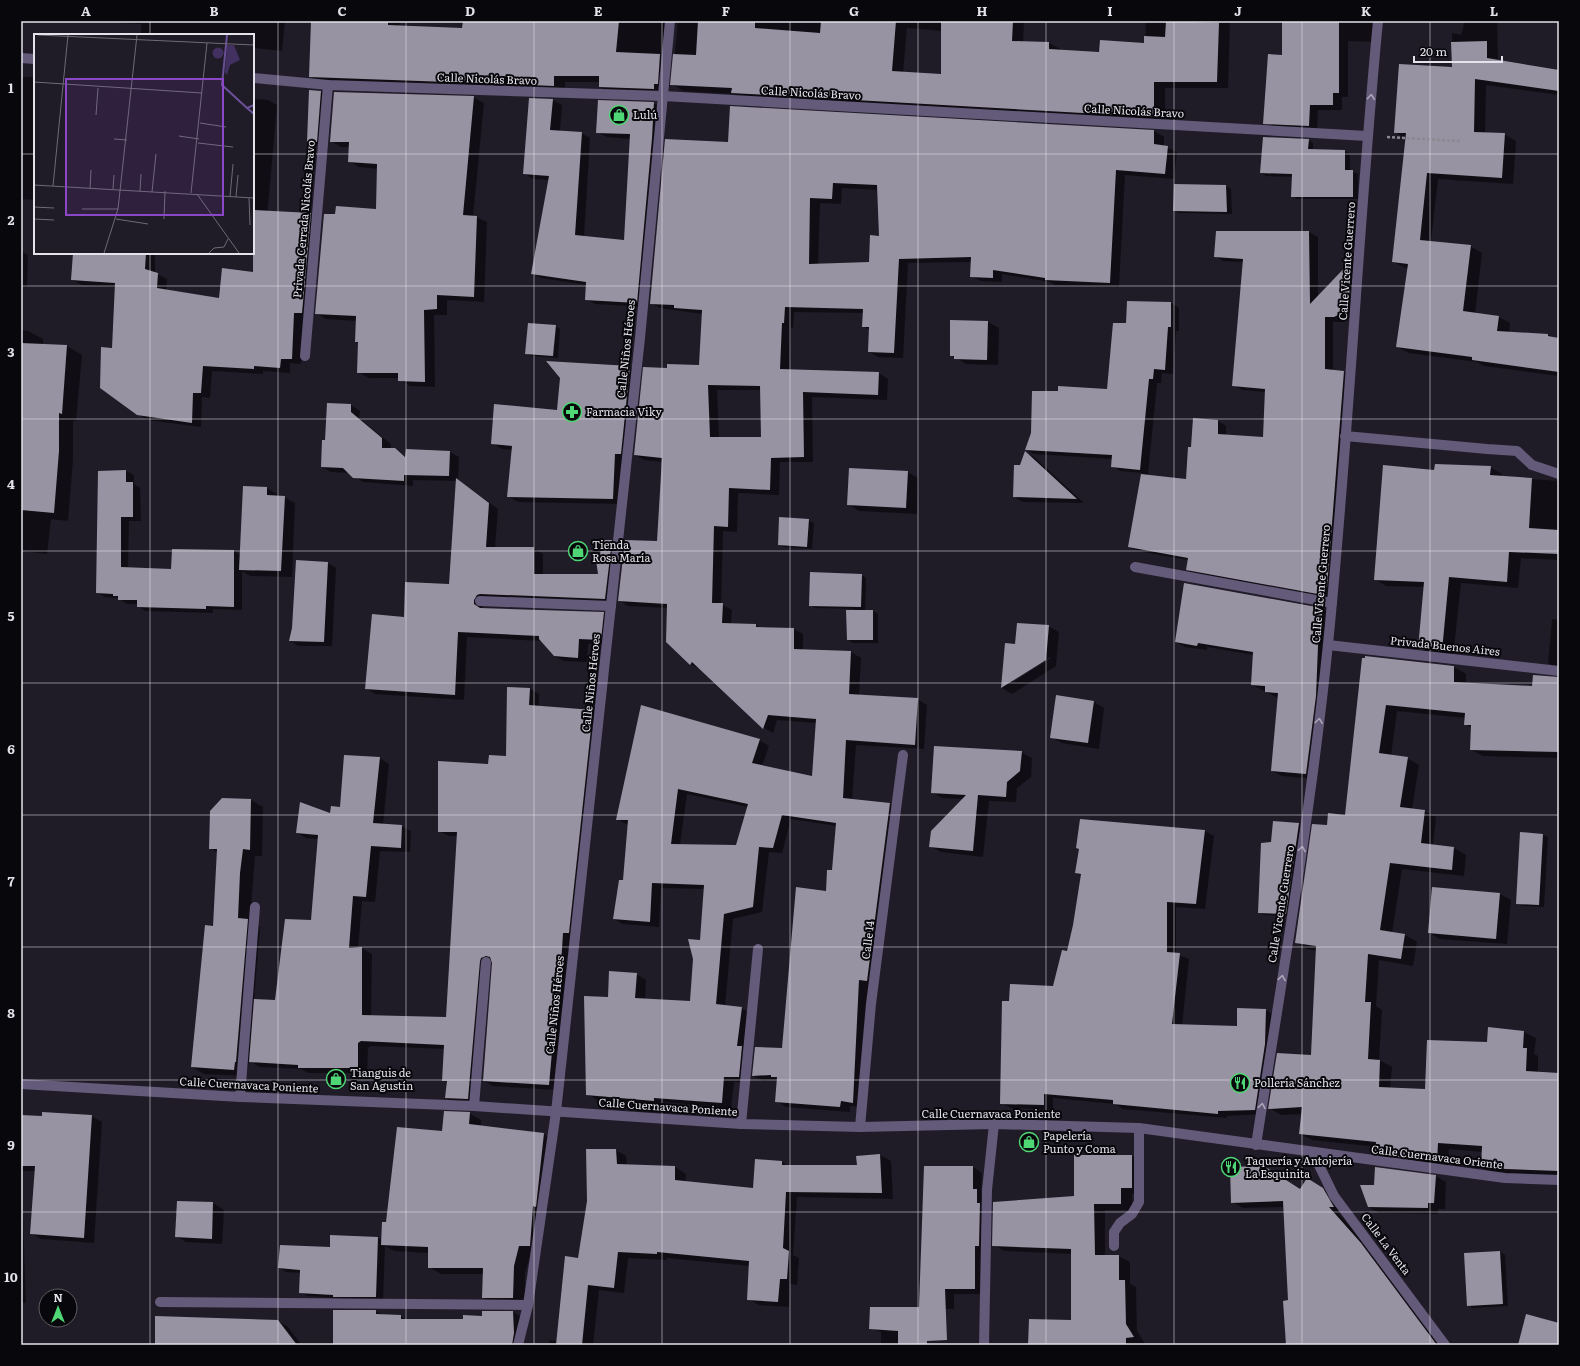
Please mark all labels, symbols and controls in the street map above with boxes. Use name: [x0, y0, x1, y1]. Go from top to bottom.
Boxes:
text: A: [81, 1, 91, 20]
text: B: [210, 1, 219, 20]
text: C: [337, 1, 347, 20]
text: D: [465, 1, 475, 20]
text: E: [594, 1, 603, 20]
text: F: [722, 1, 730, 20]
text: G: [849, 1, 859, 20]
text: H: [977, 1, 988, 20]
text: I: [1107, 1, 1113, 20]
text: J: [1234, 1, 1242, 20]
text: K: [1361, 1, 1372, 20]
text: L: [1490, 1, 1498, 20]
inset map: [34, 34, 254, 254]
scale bar: [1414, 38, 1502, 64]
text: 20 m: [1420, 42, 1447, 60]
street label: Calle Nicolás Bravo: [437, 68, 537, 88]
text: 1: [8, 78, 14, 97]
street label: Calle Nicolás Bravo: [761, 81, 862, 103]
one-way arrow: [1366, 94, 1375, 100]
street label: Calle Nicolás Bravo: [1084, 99, 1185, 121]
shop icon: Lulú: [608, 104, 630, 126]
place label: Lulú: [633, 106, 657, 122]
street label: Privada Cerrada Nicolás Bravo: [288, 139, 318, 298]
street label: Calle Vicente Guerrero: [1334, 201, 1358, 321]
text: 2: [8, 210, 15, 229]
street label: Calle Niños Héroes: [612, 299, 638, 399]
text: 3: [7, 342, 15, 361]
pharmacy icon: Farmacia Viky: [561, 401, 583, 423]
place label: Farmacia Viky: [586, 403, 662, 419]
text: 4: [7, 474, 15, 493]
street label: Calle Vicente Guerrero: [1307, 524, 1333, 644]
place label: Tienda Rosa María: [592, 536, 651, 565]
shop icon: Tienda Rosa María: [567, 540, 589, 562]
text: 5: [7, 606, 15, 625]
street label: Privada Buenos Aires: [1390, 631, 1501, 659]
street label: Calle Niños Héroes: [577, 633, 603, 733]
one-way arrow: [1314, 718, 1323, 724]
text: 6: [7, 739, 15, 758]
street label: Calle Vicente Guerrero: [1263, 844, 1297, 964]
one-way arrow: [1297, 846, 1306, 853]
text: 7: [7, 871, 15, 890]
street label: Calle 14: [857, 920, 877, 960]
street label: Calle Niños Héroes: [541, 955, 567, 1055]
one-way arrow: [1277, 975, 1286, 981]
text: 8: [7, 1003, 15, 1022]
place label: Tianguis de San Agustín: [350, 1064, 413, 1093]
shop icon: Tianguis de San Agustín: [325, 1068, 347, 1090]
street label: Calle Cuernavaca Poniente: [179, 1072, 319, 1096]
restaurant icon: Pollería Sánchez: [1229, 1072, 1251, 1094]
place label: Pollería Sánchez: [1254, 1074, 1341, 1090]
street label: Calle Cuernavaca Poniente: [598, 1093, 738, 1119]
one-way arrow: [1257, 1103, 1266, 1110]
street label: Calle Cuernavaca Poniente: [921, 1105, 1061, 1121]
place label: Papelería Punto y Coma: [1043, 1127, 1116, 1156]
shop icon: Papelería Punto y Coma: [1018, 1131, 1040, 1153]
text: 9: [7, 1135, 15, 1154]
street label: Calle Cuernavaca Oriente: [1370, 1140, 1504, 1172]
place label: Taquería y Antojería La Esquinita: [1245, 1152, 1352, 1181]
restaurant icon: Taquería y Antojería La Esquinita: [1220, 1156, 1242, 1178]
street label: Calle La Venta: [1358, 1209, 1415, 1278]
text: 10: [4, 1267, 18, 1286]
north arrow: [38, 1288, 78, 1328]
text: N: [53, 1289, 63, 1305]

